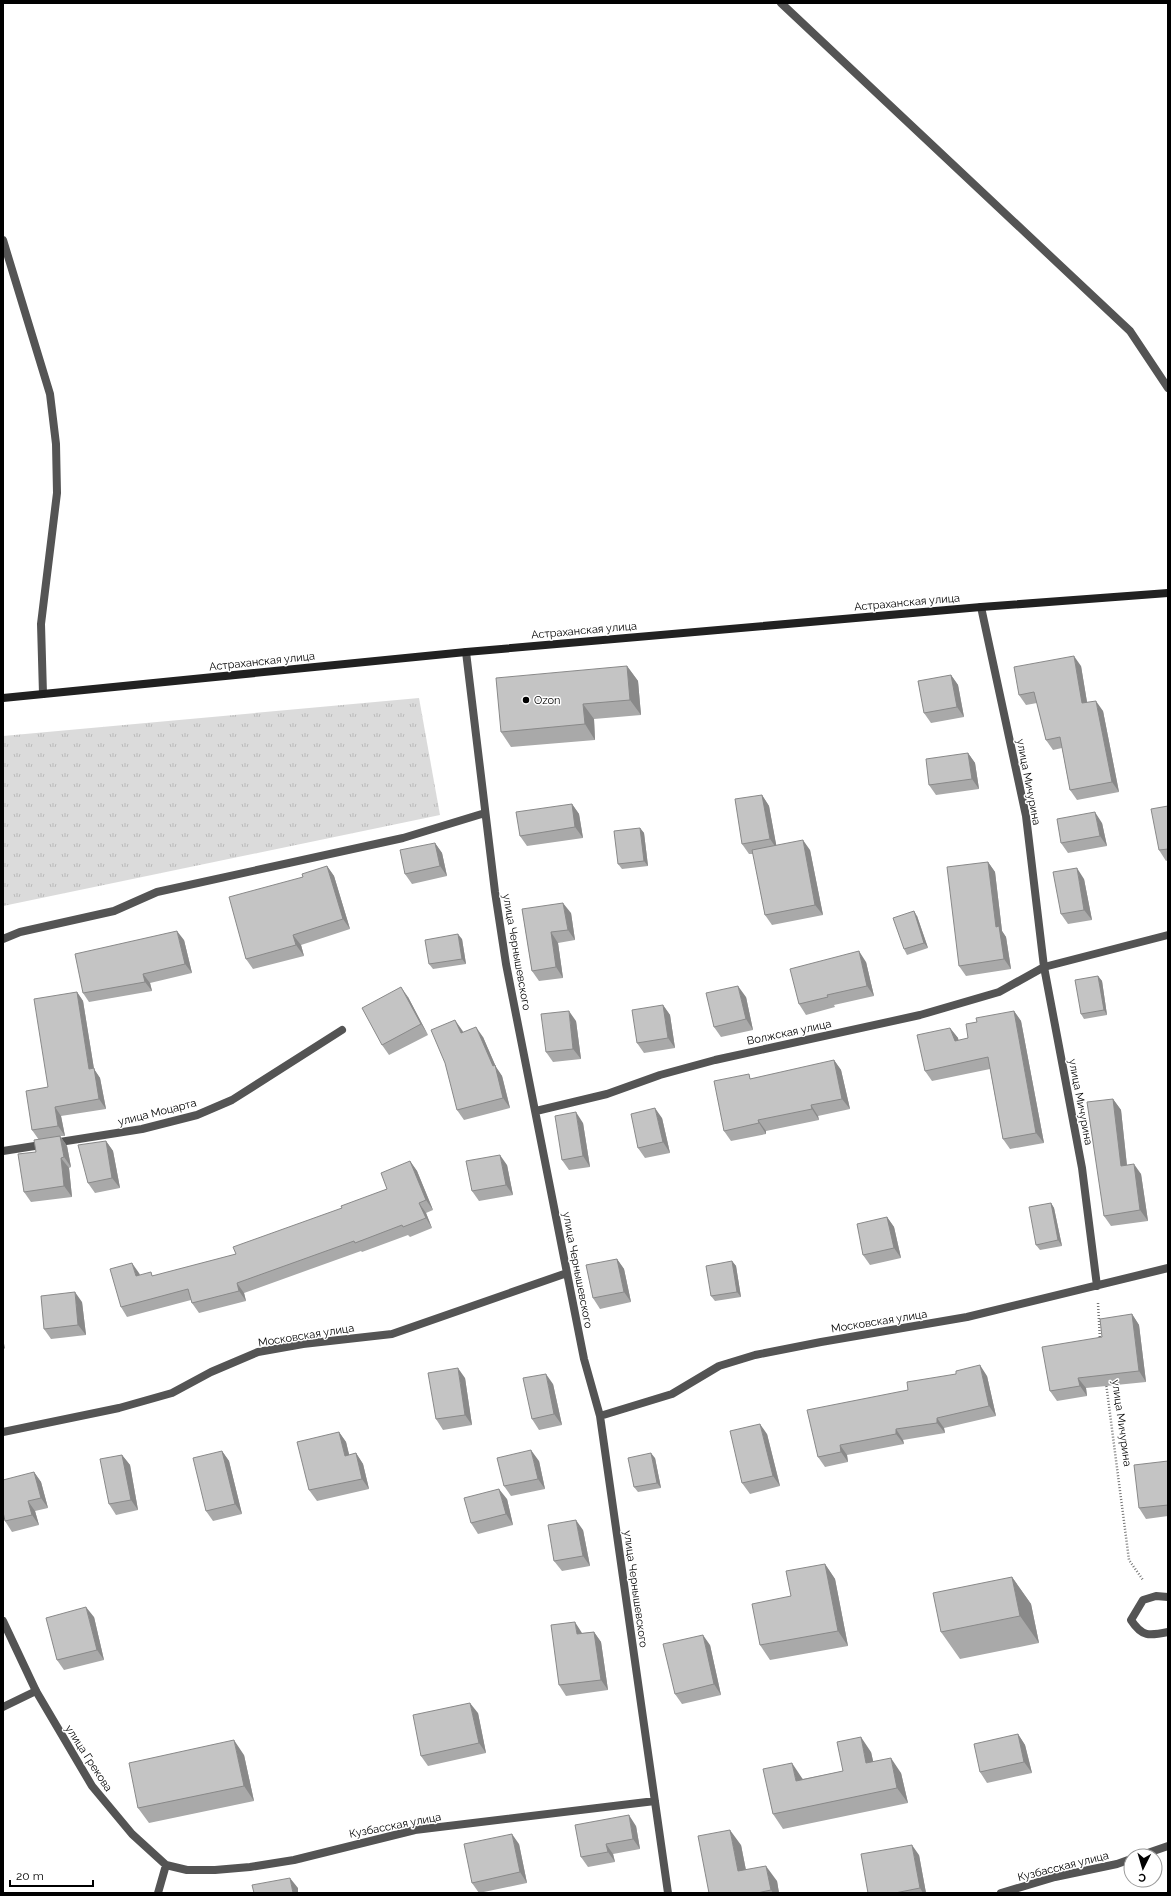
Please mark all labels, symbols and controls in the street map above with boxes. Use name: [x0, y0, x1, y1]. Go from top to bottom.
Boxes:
street label: Астраханская улица: [854, 591, 961, 614]
street label: Астраханская улица: [531, 619, 638, 642]
street label: Астраханская улица: [209, 649, 316, 674]
place label: Ozon: [534, 694, 561, 707]
marker: Ozon: [521, 695, 531, 705]
street label: улица Мичурина: [1014, 738, 1043, 826]
street label: улица Чернышевского: [500, 893, 533, 1012]
street label: Волжская улица: [746, 1017, 832, 1048]
street label: улица Мичурина: [1066, 1058, 1095, 1146]
street label: улица Моцарта: [117, 1096, 198, 1129]
street label: улица Чернышевского: [560, 1211, 595, 1330]
street label: Московская улица: [830, 1307, 928, 1336]
street label: Московская улица: [257, 1321, 355, 1350]
street label: улица Мичурина: [1109, 1379, 1134, 1467]
street label: улица Чернышевского: [621, 1530, 650, 1649]
street label: улица Грекова: [62, 1723, 115, 1794]
street label: Кузбасская улица: [348, 1810, 442, 1841]
north arrow: [1123, 1848, 1163, 1888]
street label: Кузбасская улица: [1016, 1849, 1110, 1884]
scale bar: [10, 1862, 93, 1888]
text: 20 m: [16, 1869, 44, 1883]
text: С: [1137, 1871, 1146, 1884]

